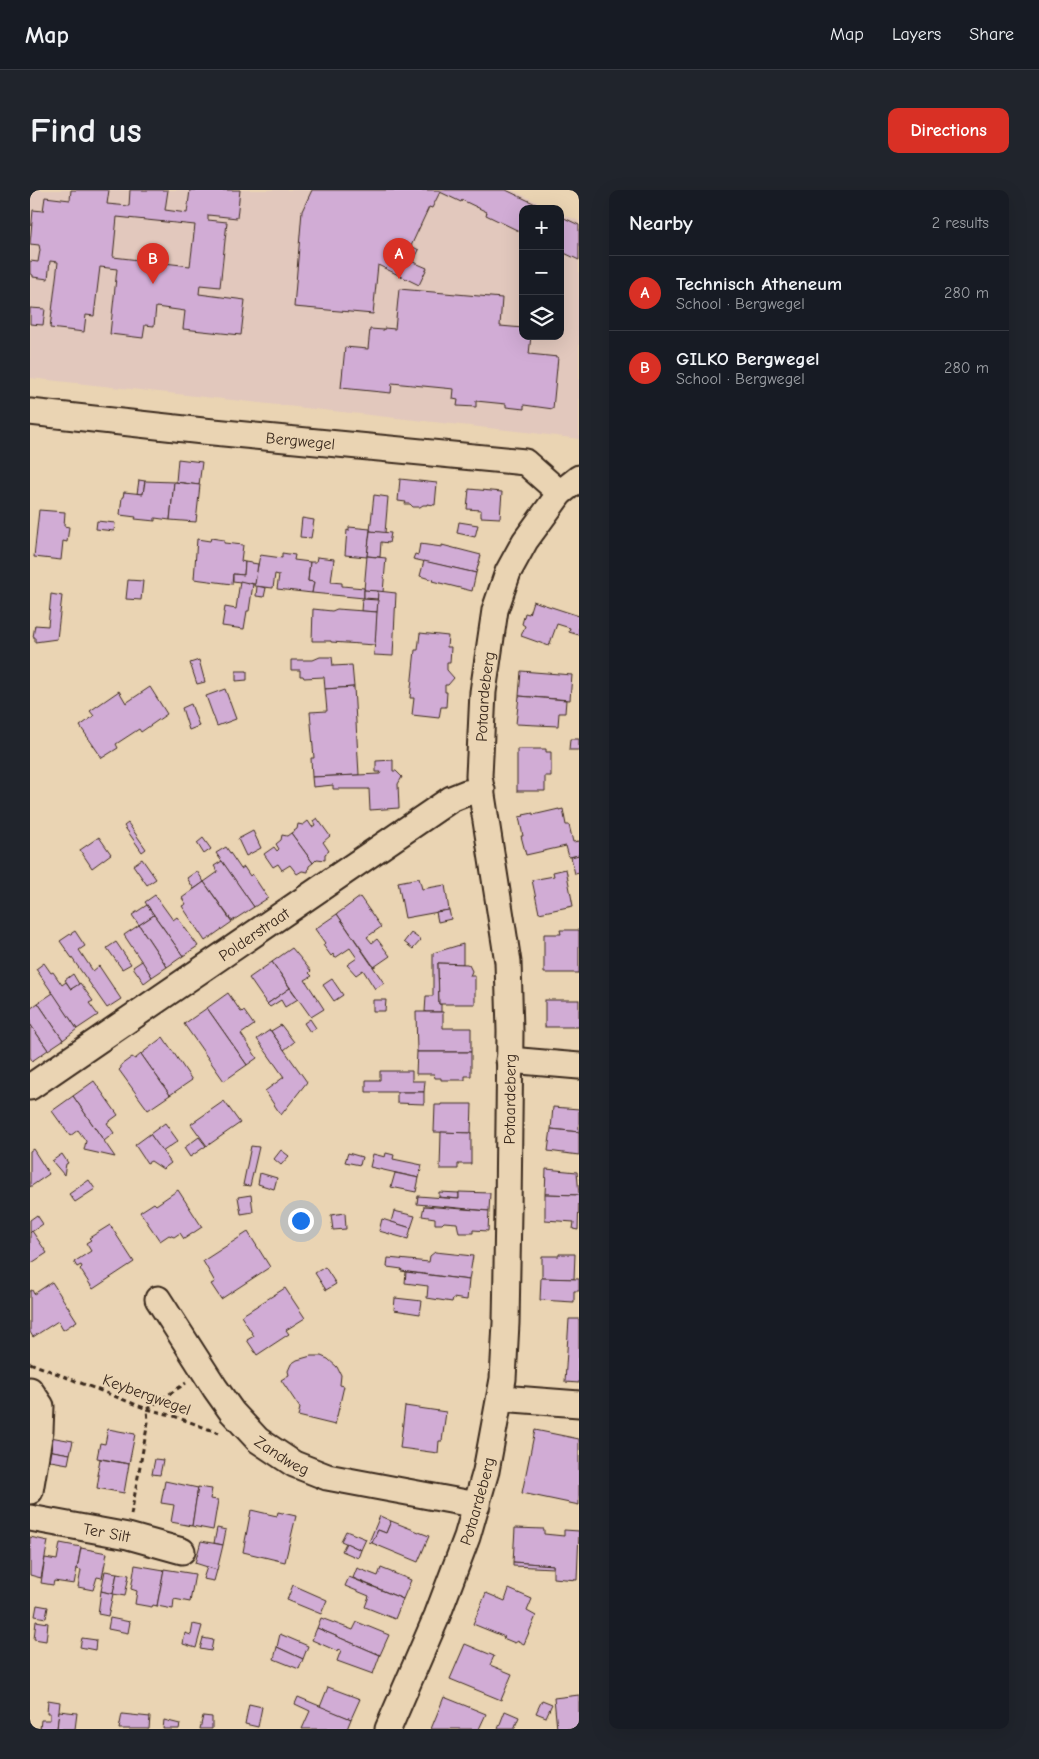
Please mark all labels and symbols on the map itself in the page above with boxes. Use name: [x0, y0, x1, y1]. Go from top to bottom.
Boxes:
pin: A: [383, 238, 415, 279]
pin: B: [137, 243, 169, 284]
street label: Bergwegel: [265, 429, 336, 454]
street label: Potaardeberg: [473, 650, 499, 742]
street label: Polderstraat: [215, 904, 293, 965]
street label: Potaardeberg: [501, 1054, 520, 1144]
your location: [288, 1208, 314, 1234]
street label: Keybergwegel: [100, 1371, 193, 1419]
street label: Zandweg: [251, 1432, 312, 1479]
street label: Potaardeberg: [457, 1456, 498, 1548]
street label: Ter Silt: [82, 1520, 132, 1546]

